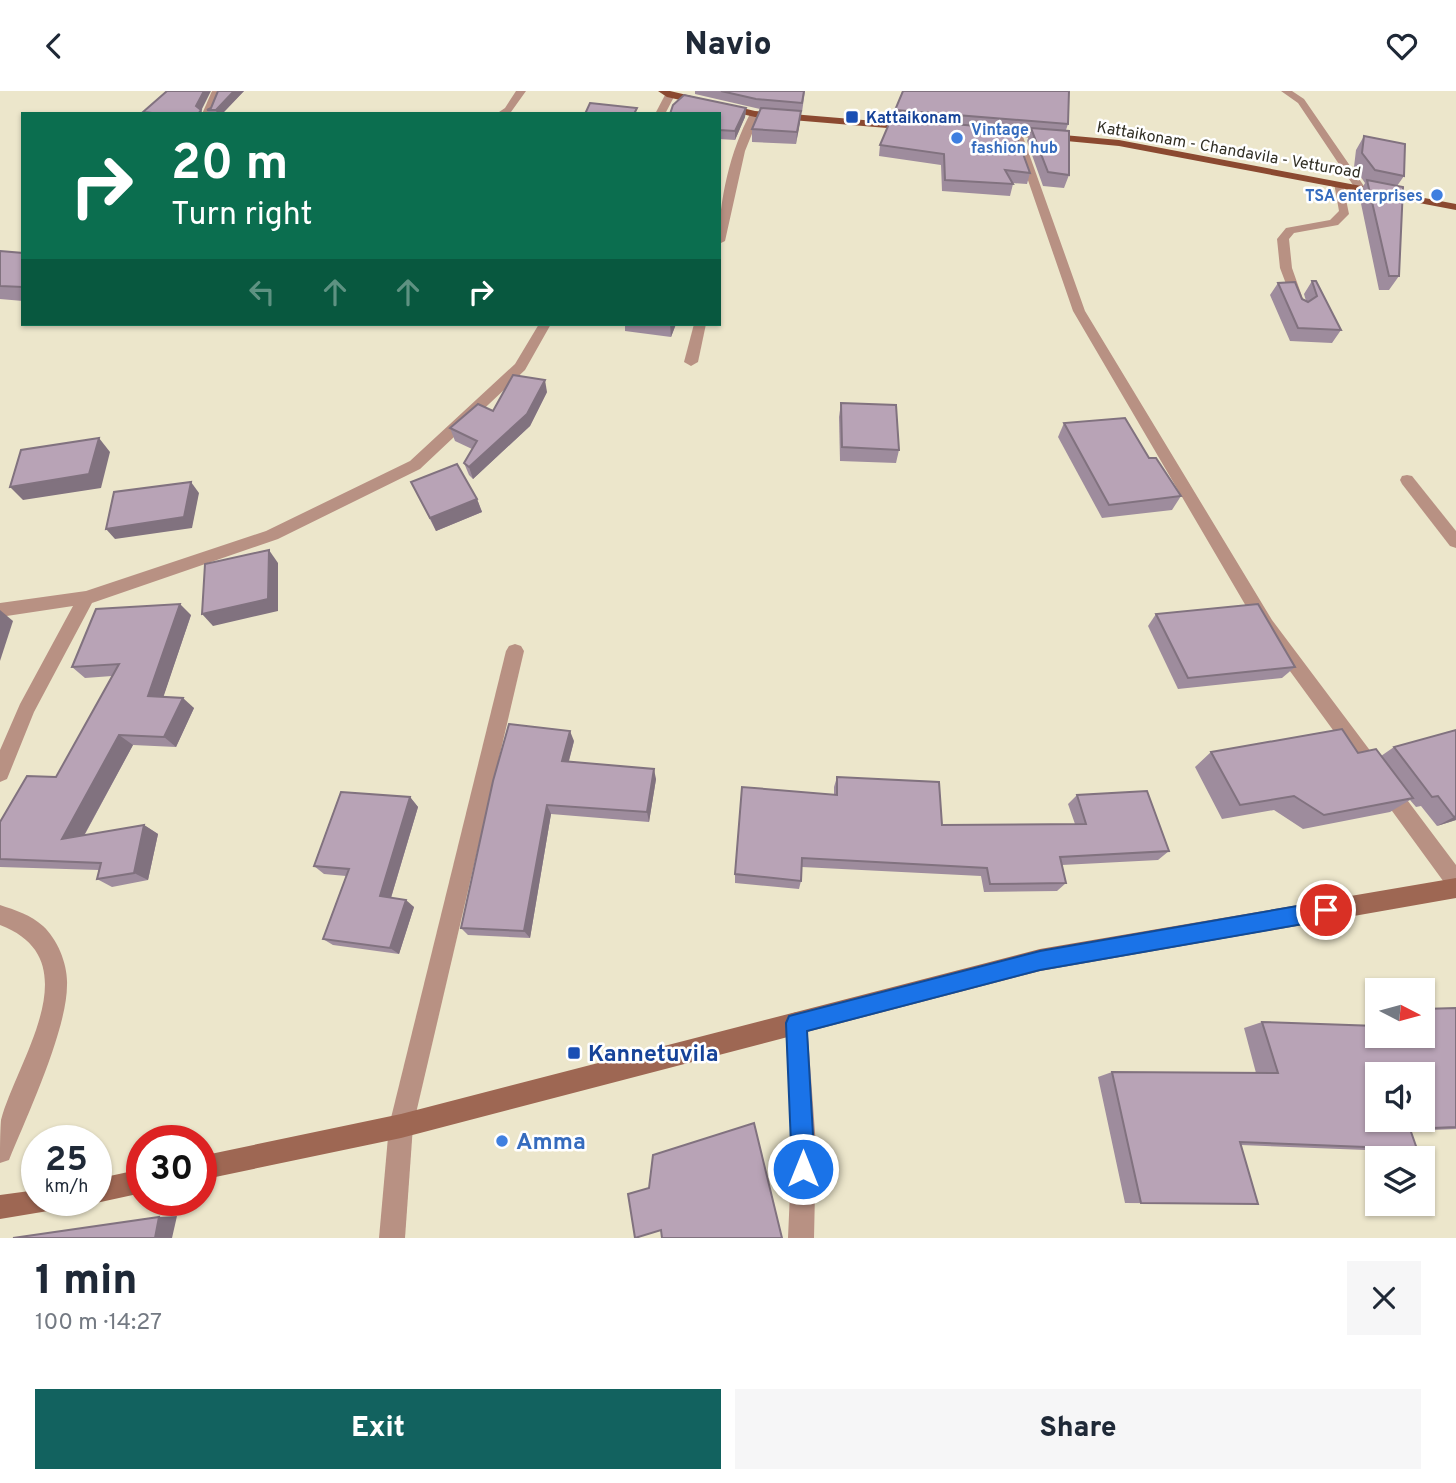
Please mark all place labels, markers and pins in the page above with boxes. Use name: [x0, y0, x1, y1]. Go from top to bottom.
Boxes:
marker: Kattaikonam: [844, 109, 860, 125]
place label: Kattaikonam: [866, 109, 962, 129]
place label: Vintage fashion hub: [971, 121, 1058, 159]
marker: Vintage fashion hub: [949, 130, 965, 146]
place label: TSA enterprises: [1305, 187, 1423, 207]
marker: TSA enterprises: [1429, 187, 1445, 203]
pin: [1296, 880, 1356, 940]
place label: Kannetuvila: [588, 1041, 719, 1070]
marker: Kannetuvila: [566, 1045, 582, 1061]
place label: Amma: [516, 1129, 586, 1158]
marker: Amma: [494, 1133, 510, 1149]

